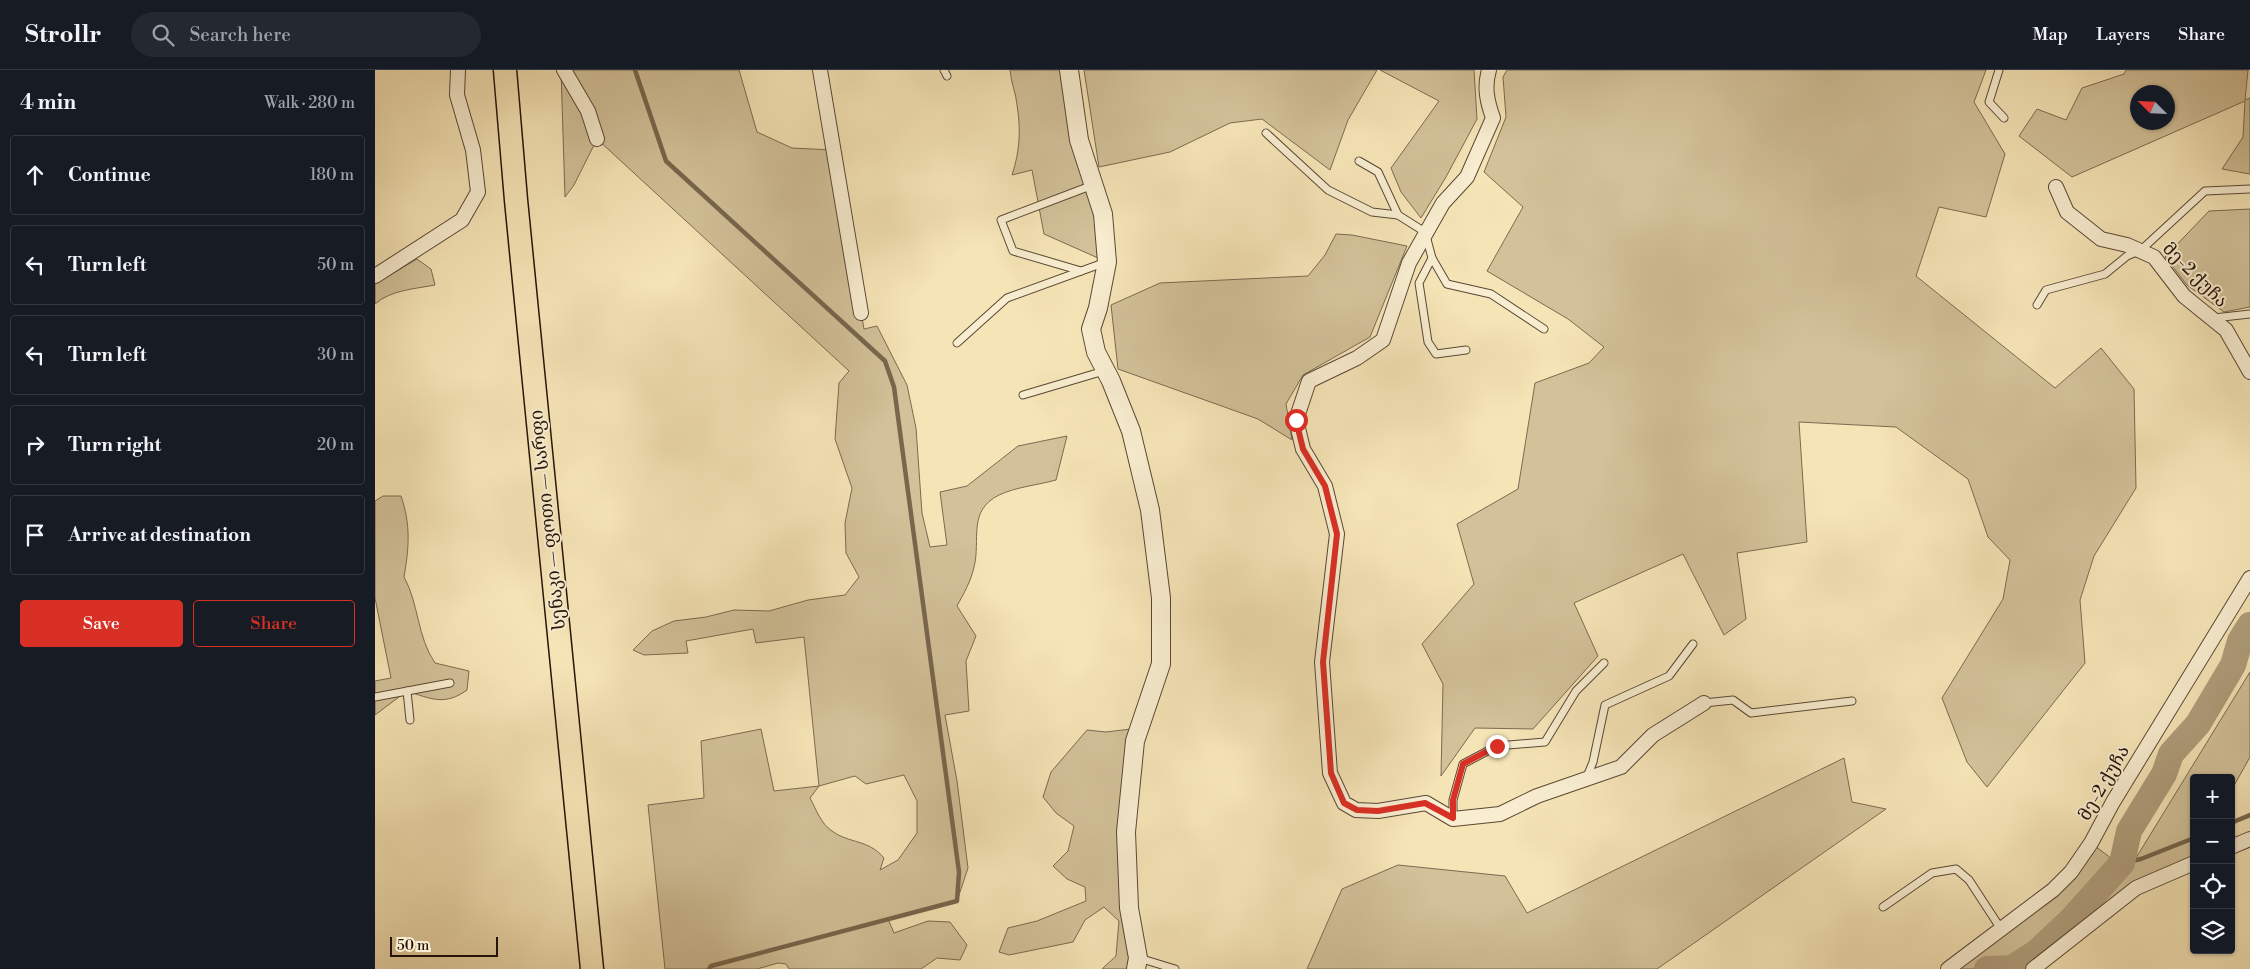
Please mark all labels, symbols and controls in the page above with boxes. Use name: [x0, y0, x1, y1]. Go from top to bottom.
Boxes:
search box: [131, 12, 481, 57]
text: Strollr: [25, 20, 101, 50]
icon: search: [149, 21, 177, 49]
text: Search here: [189, 23, 291, 47]
text: Map: [2033, 23, 2068, 46]
text: Layers: [2096, 23, 2150, 46]
text: Share: [2178, 23, 2225, 46]
north arrow: [2130, 85, 2175, 130]
text: 4 min: [20, 90, 76, 116]
text: Walk · 280 m: [264, 93, 355, 113]
icon: ahead: [21, 161, 49, 189]
text: Continue: [68, 163, 151, 187]
text: 180 m: [310, 165, 354, 185]
street label: მე-2 ქუჩა: [2157, 237, 2233, 313]
icon: left: [21, 251, 49, 279]
text: Turn left: [68, 253, 147, 277]
text: 50 m: [317, 255, 354, 275]
icon: left: [21, 341, 49, 369]
text: Turn left: [68, 343, 147, 367]
text: 30 m: [317, 345, 354, 365]
street label: სენაკი — ფოთი — სარფი: [525, 409, 571, 631]
route start: [1285, 409, 1308, 432]
icon: right: [21, 431, 49, 459]
text: Turn right: [68, 433, 161, 457]
text: 20 m: [317, 435, 354, 455]
icon: arrive: [21, 521, 49, 549]
text: Arrive at destination: [68, 523, 251, 547]
button: Save: [20, 600, 183, 647]
button: Share: [193, 600, 355, 647]
route end: [1486, 735, 1509, 758]
street label: მე-2 ქუჩა: [2073, 741, 2135, 825]
map controls: [2190, 774, 2235, 954]
button: +: [2190, 774, 2235, 819]
button: −: [2190, 819, 2235, 864]
button: locate: [2190, 864, 2235, 909]
button: layers: [2190, 909, 2235, 954]
scale bar: [390, 934, 497, 957]
text: 50 m: [397, 937, 429, 955]

